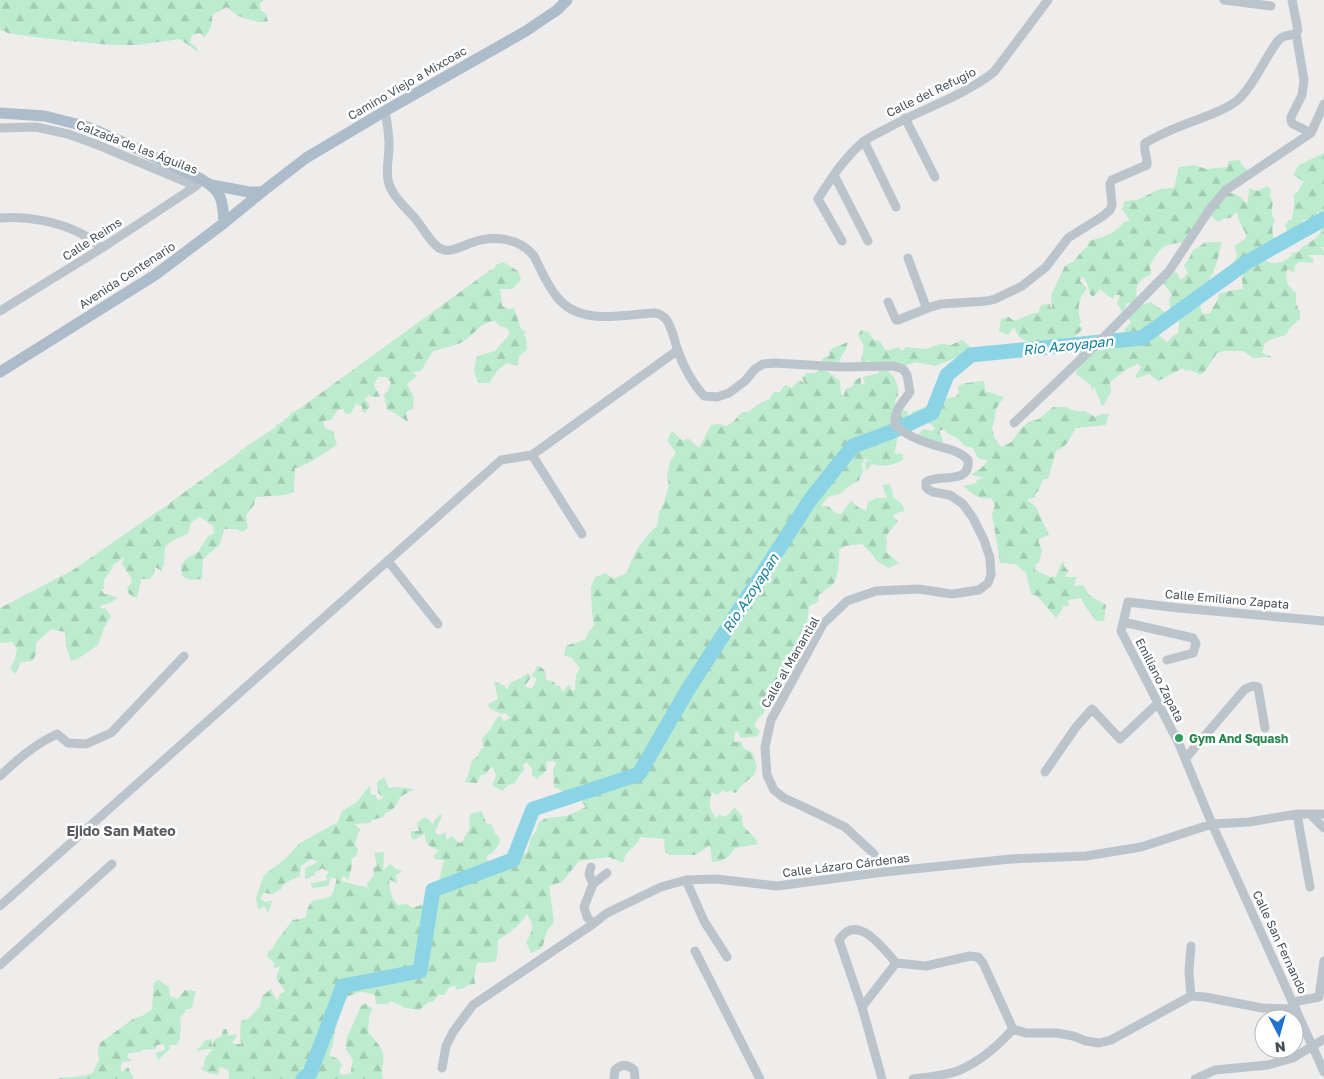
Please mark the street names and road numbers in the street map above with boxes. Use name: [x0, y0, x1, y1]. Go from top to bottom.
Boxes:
street label: Camino Viejo a Mixcoac: [345, 43, 469, 123]
street label: Calle del Refugio: [884, 64, 978, 120]
street label: Calzada de las Águilas: [74, 117, 200, 177]
street label: Calle Reims: [60, 214, 124, 264]
street label: Avenida Centenario: [76, 238, 178, 312]
street label: Calle Emiliano Zapata: [1164, 586, 1290, 612]
street label: Calle al Manantial: [758, 613, 822, 710]
street label: Emiliano Zapata: [1132, 636, 1188, 724]
street label: Calle Lázaro Cárdenas: [781, 850, 911, 880]
street label: Calle San Fernando: [1250, 888, 1310, 996]

